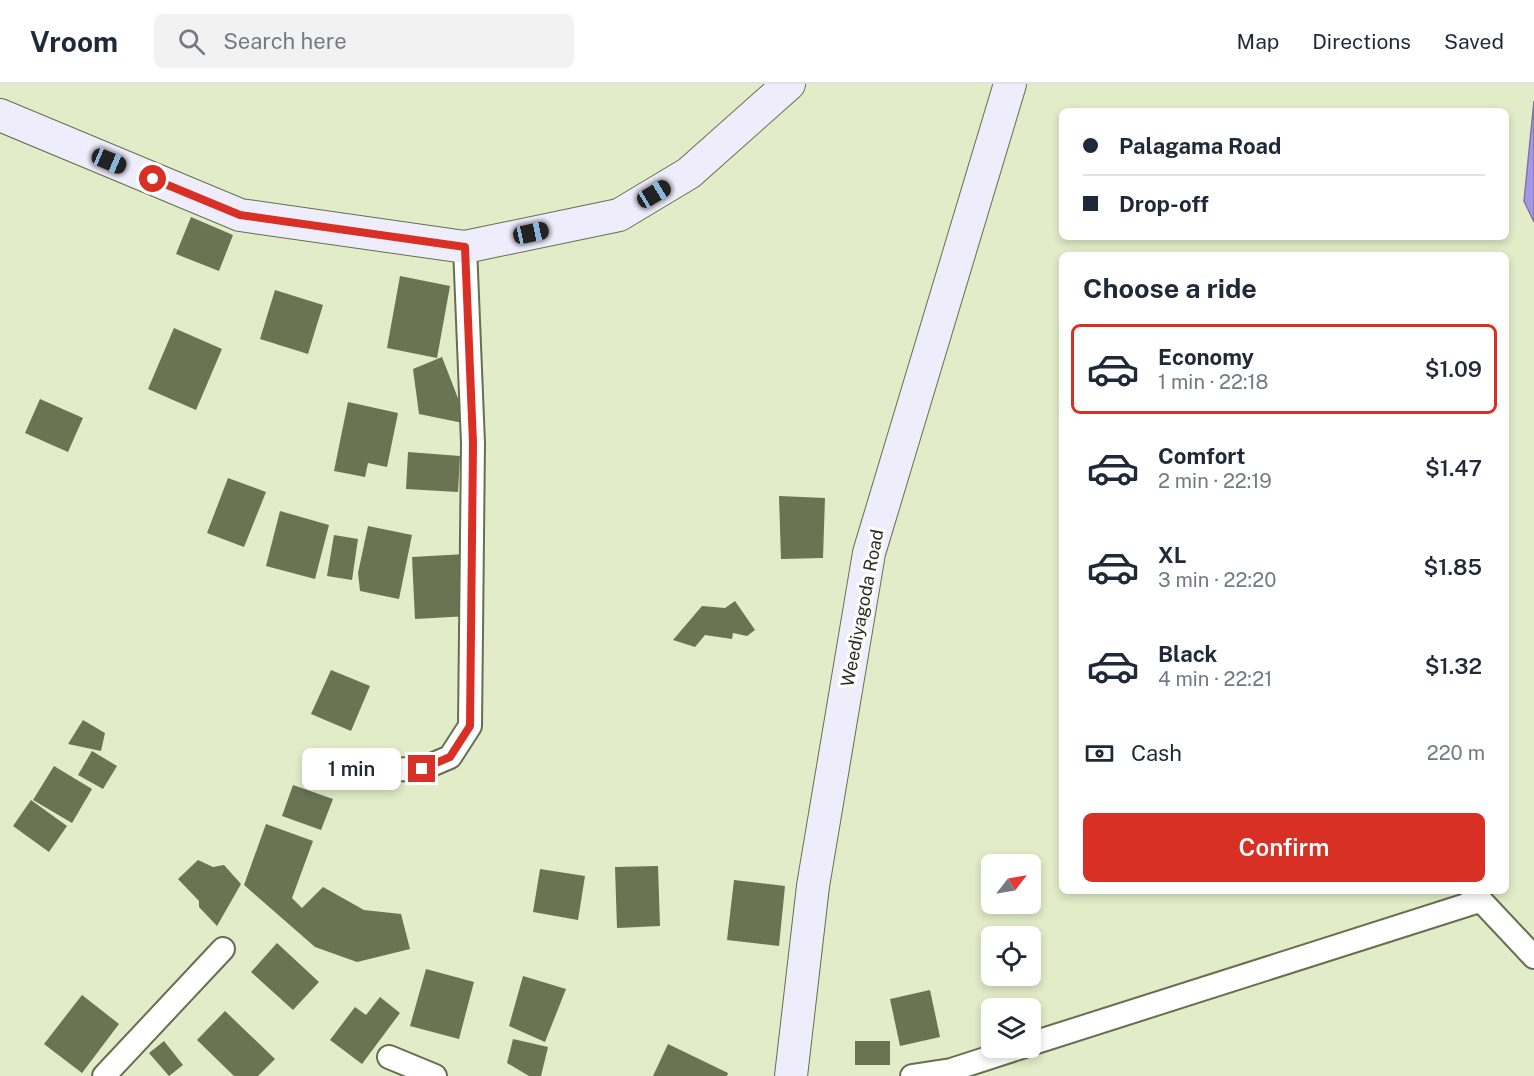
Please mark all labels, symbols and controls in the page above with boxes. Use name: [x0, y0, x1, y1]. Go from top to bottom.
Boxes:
search box: [154, 14, 574, 68]
text: Vroom: [30, 25, 118, 58]
icon: search: [175, 25, 208, 58]
text: Search here: [223, 28, 347, 54]
text: Map: [1237, 29, 1279, 54]
text: Directions: [1312, 29, 1411, 54]
text: Saved: [1444, 29, 1504, 54]
text: Palagama Road: [1119, 133, 1281, 159]
car: [89, 146, 129, 176]
route start: [139, 165, 166, 192]
car: [634, 177, 674, 211]
text: Drop-off: [1119, 191, 1209, 217]
car: [512, 220, 550, 246]
text: Choose a ride: [1083, 272, 1257, 304]
icon: car: [1086, 342, 1140, 396]
text: Economy: [1158, 344, 1254, 370]
text: $1.09: [1425, 356, 1482, 382]
text: 1 min · 22:18: [1158, 370, 1269, 394]
icon: car: [1086, 441, 1140, 495]
text: Comfort: [1158, 443, 1245, 469]
text: $1.47: [1425, 455, 1482, 481]
text: 2 min · 22:19: [1158, 469, 1272, 493]
street label: Weediyagoda Road: [836, 527, 888, 689]
icon: car: [1086, 540, 1140, 594]
text: XL: [1158, 542, 1186, 568]
text: $1.85: [1424, 554, 1482, 580]
text: 3 min · 22:20: [1158, 568, 1276, 592]
icon: car: [1086, 639, 1140, 693]
text: Black: [1158, 641, 1217, 667]
text: $1.32: [1425, 653, 1482, 679]
text: 4 min · 22:21: [1158, 667, 1272, 691]
icon: cash: [1083, 737, 1116, 770]
text: Cash: [1131, 740, 1182, 766]
text: 220 m: [1427, 741, 1485, 765]
callout: 1 min: [302, 748, 401, 790]
route end: [408, 755, 435, 782]
text: 1 min: [328, 757, 375, 781]
button: Confirm: [1083, 813, 1485, 882]
north arrow: [981, 854, 1041, 914]
map controls: [981, 854, 1041, 1058]
button: locate: [981, 926, 1041, 986]
button: layers: [981, 998, 1041, 1058]

